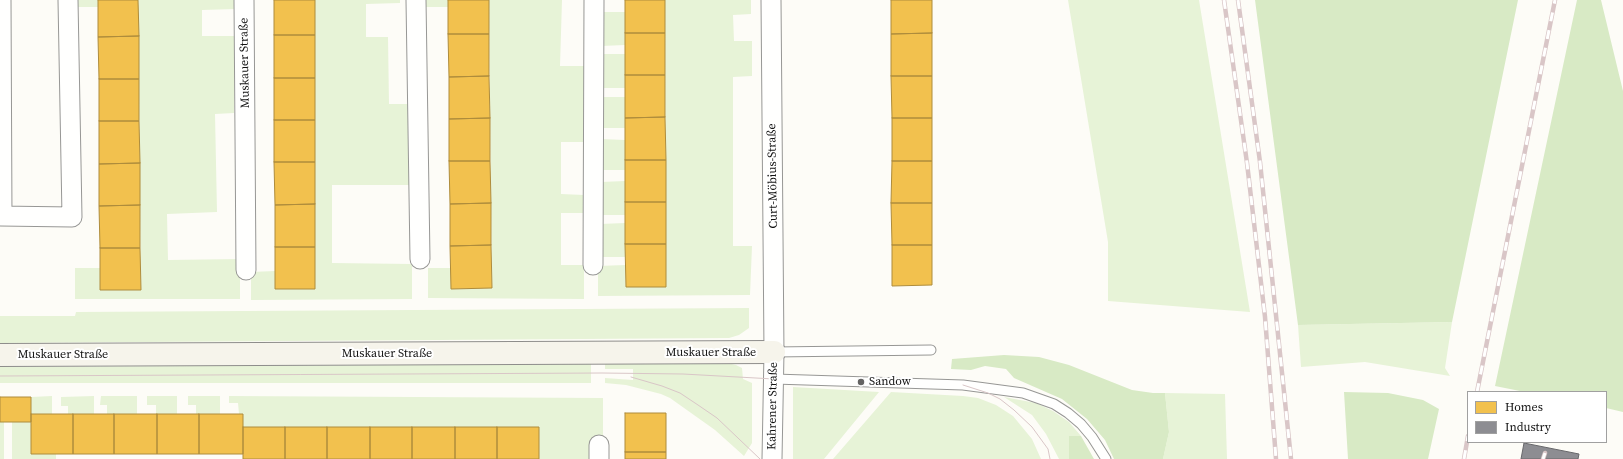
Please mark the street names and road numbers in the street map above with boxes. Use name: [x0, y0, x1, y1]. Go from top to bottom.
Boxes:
street label: Muskauer Straße: [237, 18, 253, 108]
street label: Curt-Möbius-Straße: [765, 123, 781, 229]
street label: Muskauer Straße: [666, 346, 756, 360]
street label: Muskauer Straße: [342, 347, 432, 361]
street label: Muskauer Straße: [18, 348, 108, 362]
street label: Kahrener Straße: [765, 362, 781, 450]

